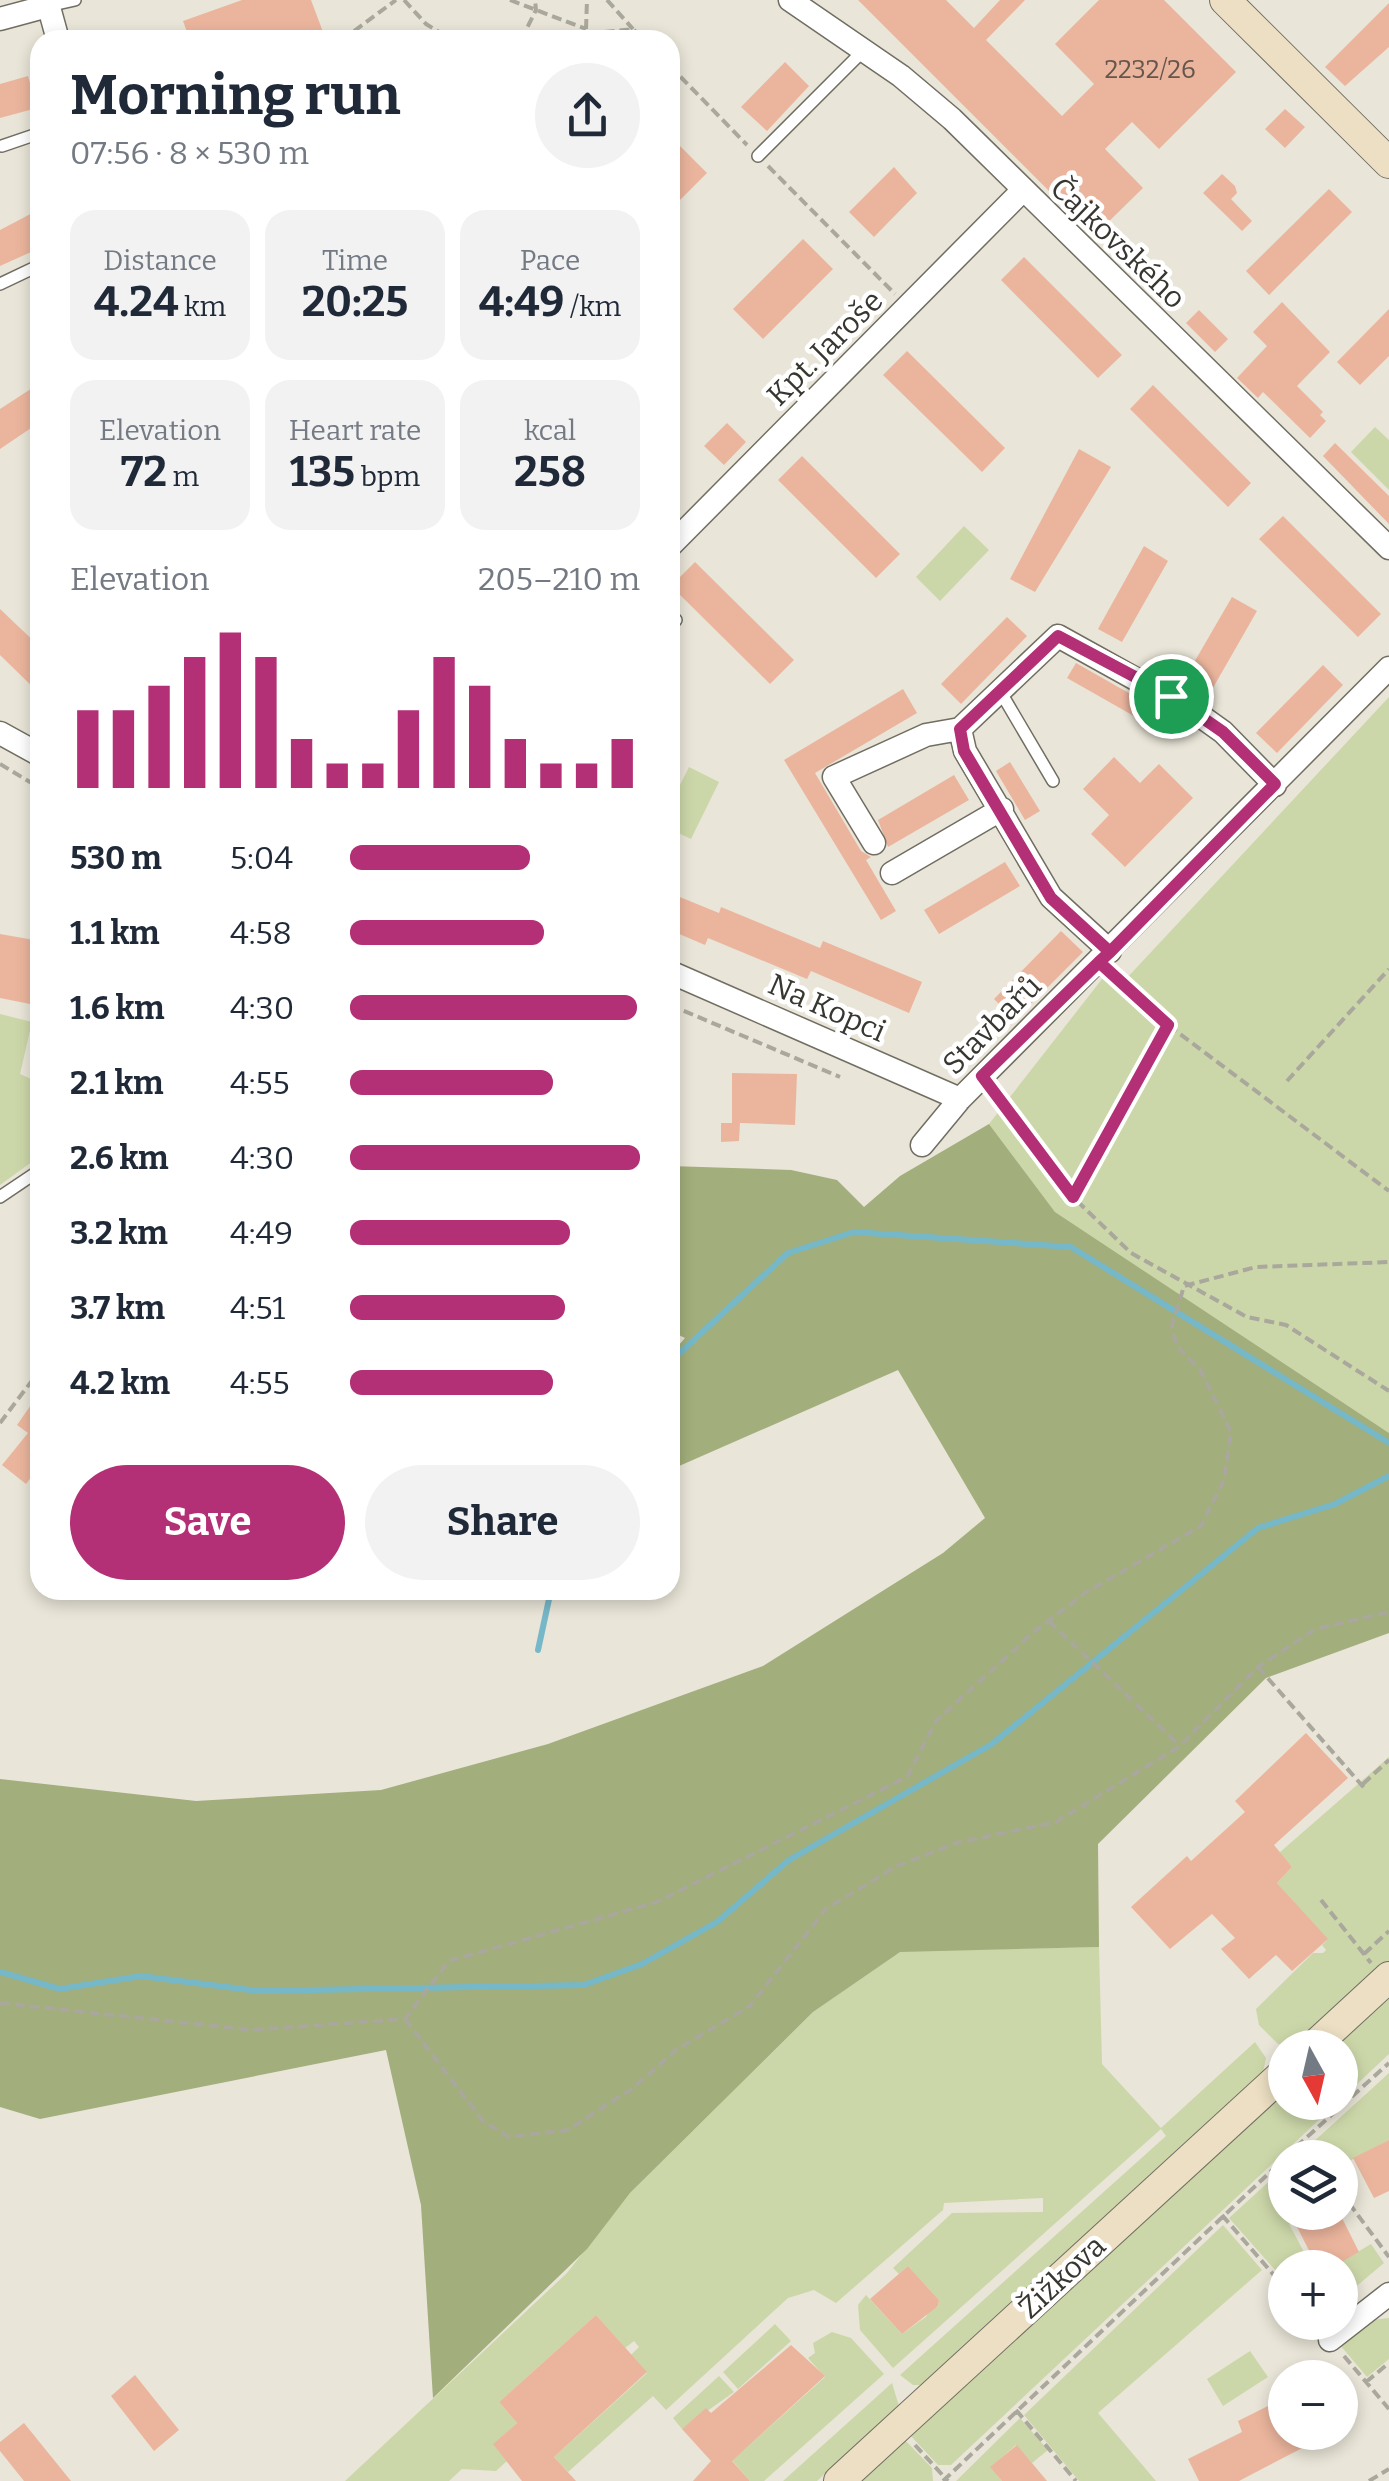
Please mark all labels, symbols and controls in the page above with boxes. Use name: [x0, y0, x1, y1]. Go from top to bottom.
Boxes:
house number: 2232/26: [1104, 55, 1196, 85]
text: Morning run: [70, 63, 401, 129]
button: share: [535, 63, 640, 168]
text: 07:56 · 8 × 530 m: [70, 134, 309, 172]
street label: Čajkovského: [1043, 170, 1193, 316]
text: Distance: [103, 244, 217, 277]
text: Time: [322, 244, 388, 277]
text: Pace: [520, 244, 580, 277]
text: 4.24: [94, 277, 179, 327]
text: 20:25: [302, 277, 408, 327]
text: 4:49: [479, 277, 564, 327]
street label: Kpt. Jaroše: [760, 283, 890, 413]
text: km: [179, 290, 226, 323]
text: /km: [564, 290, 621, 323]
text: Elevation: [99, 414, 221, 447]
text: Heart rate: [289, 414, 421, 447]
text: kcal: [524, 414, 576, 447]
text: 72: [121, 447, 167, 497]
text: 135: [290, 447, 355, 497]
text: 258: [514, 447, 586, 497]
text: m: [167, 460, 199, 493]
text: bpm: [355, 460, 420, 493]
text: Elevation: [70, 560, 210, 598]
text: 205–210 m: [478, 560, 640, 598]
pin: [1129, 654, 1214, 739]
icon: arrive: [1144, 669, 1199, 724]
text: 530 m: [70, 839, 162, 877]
text: 5:04: [230, 839, 293, 877]
text: 1.1 km: [70, 914, 160, 952]
text: 4:58: [230, 914, 292, 952]
street label: Na Kopci: [763, 966, 891, 1050]
street label: Stavbařů: [935, 968, 1049, 1082]
text: 1.6 km: [70, 989, 165, 1027]
text: 4:30: [230, 989, 294, 1027]
text: 2.1 km: [70, 1064, 164, 1102]
text: 4:55: [230, 1064, 290, 1102]
text: 2.6 km: [70, 1139, 169, 1177]
text: 4:30: [230, 1139, 294, 1177]
text: 3.2 km: [70, 1214, 168, 1252]
text: 4:49: [230, 1214, 293, 1252]
text: 3.7 km: [70, 1289, 165, 1327]
text: 4:51: [230, 1289, 285, 1327]
text: 4.2 km: [70, 1364, 170, 1402]
text: 4:55: [230, 1364, 290, 1402]
button: Save: [70, 1465, 345, 1580]
button: Share: [365, 1465, 640, 1580]
north arrow: [1268, 2030, 1358, 2120]
map controls: [1268, 2030, 1358, 2450]
button: layers: [1268, 2140, 1358, 2230]
street label: Žižkova: [1011, 2228, 1113, 2326]
button: +: [1268, 2250, 1358, 2340]
button: −: [1268, 2360, 1358, 2450]

